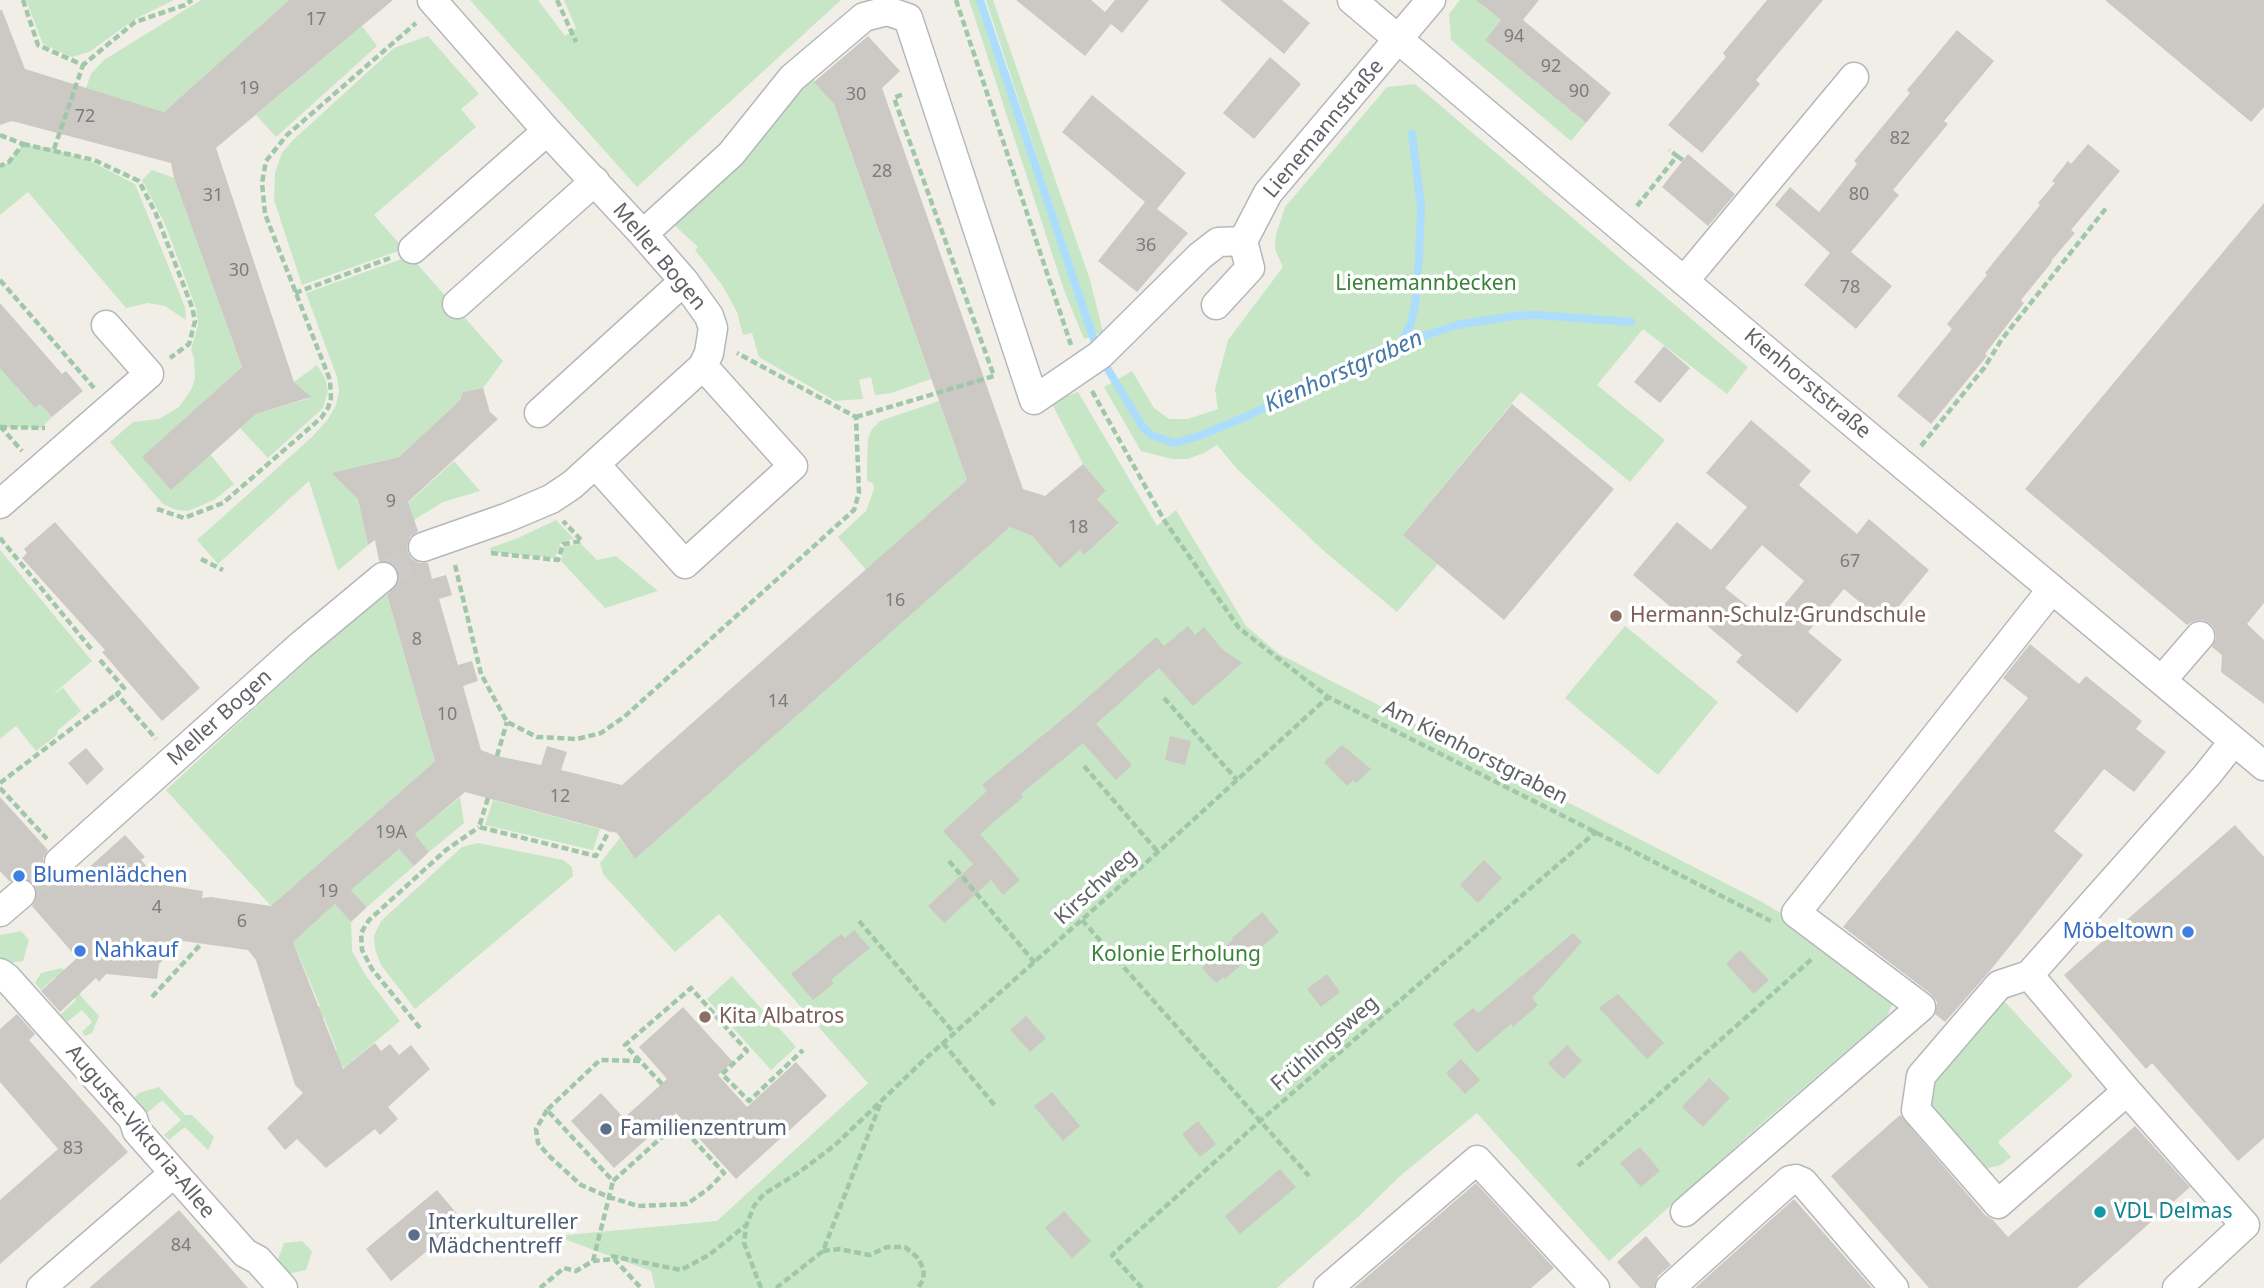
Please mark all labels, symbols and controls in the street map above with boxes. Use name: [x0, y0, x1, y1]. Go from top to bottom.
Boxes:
house number: 17: [306, 9, 326, 31]
house number: 94: [1504, 26, 1524, 48]
street label: Lienemannstraße: [1259, 55, 1389, 203]
house number: 92: [1541, 56, 1561, 78]
house number: 19: [239, 78, 259, 100]
house number: 90: [1569, 81, 1589, 103]
house number: 30: [846, 84, 866, 106]
house number: 72: [75, 106, 95, 128]
house number: 82: [1890, 128, 1910, 150]
house number: 28: [872, 161, 892, 183]
house number: 80: [1849, 184, 1869, 206]
house number: 31: [203, 185, 223, 207]
street label: Meller Bogen: [607, 198, 711, 316]
house number: 36: [1136, 235, 1156, 257]
house number: 30: [229, 260, 249, 282]
park label: Lienemannbecken: [1335, 271, 1517, 297]
house number: 78: [1840, 277, 1860, 299]
street label: Kienhorststraße: [1738, 324, 1876, 444]
water label: Kienhorstgraben: [1261, 325, 1427, 419]
house number: 9: [386, 491, 396, 513]
house number: 18: [1068, 517, 1088, 539]
house number: 67: [1840, 551, 1860, 573]
house number: 16: [885, 590, 905, 612]
place label: Hermann-Schulz-Grundschule: [1630, 603, 1926, 629]
marker: Hermann-Schulz-Grundschule: [1608, 608, 1624, 624]
house number: 8: [412, 629, 422, 651]
street label: Meller Bogen: [163, 665, 277, 771]
house number: 14: [768, 691, 788, 713]
street label: Am Kienhorstgraben: [1378, 695, 1572, 811]
house number: 10: [437, 704, 457, 726]
house number: 12: [550, 786, 570, 808]
house number: 19A: [375, 822, 407, 844]
street label: Kirschweg: [1050, 844, 1142, 930]
place label: Blumenlädchen: [33, 863, 187, 889]
marker: Blumenlädchen: [11, 868, 27, 884]
house number: 19: [318, 881, 338, 903]
house number: 4: [152, 897, 162, 919]
house number: 6: [237, 911, 247, 933]
place label: Möbeltown: [2063, 919, 2174, 945]
marker: Möbeltown: [2180, 924, 2196, 940]
place label: Nahkauf: [94, 938, 178, 964]
park label: Kolonie Erholung: [1091, 942, 1261, 968]
marker: Nahkauf: [72, 943, 88, 959]
street label: Frühlingsweg: [1266, 991, 1384, 1097]
place label: Kita Albatros: [719, 1004, 844, 1030]
marker: Kita Albatros: [697, 1009, 713, 1025]
street label: Auguste-Viktoria-Allee: [60, 1040, 220, 1224]
place label: Familienzentrum: [620, 1116, 787, 1142]
marker: Familienzentrum: [598, 1121, 614, 1137]
house number: 83: [63, 1138, 83, 1160]
place label: VDL Delmas: [2114, 1199, 2232, 1225]
marker: VDL Delmas: [2092, 1204, 2108, 1220]
place label: Interkultureller Mädchentreff: [428, 1210, 578, 1260]
marker: Interkultureller Mädchentreff: [406, 1227, 422, 1243]
house number: 84: [171, 1235, 191, 1257]

